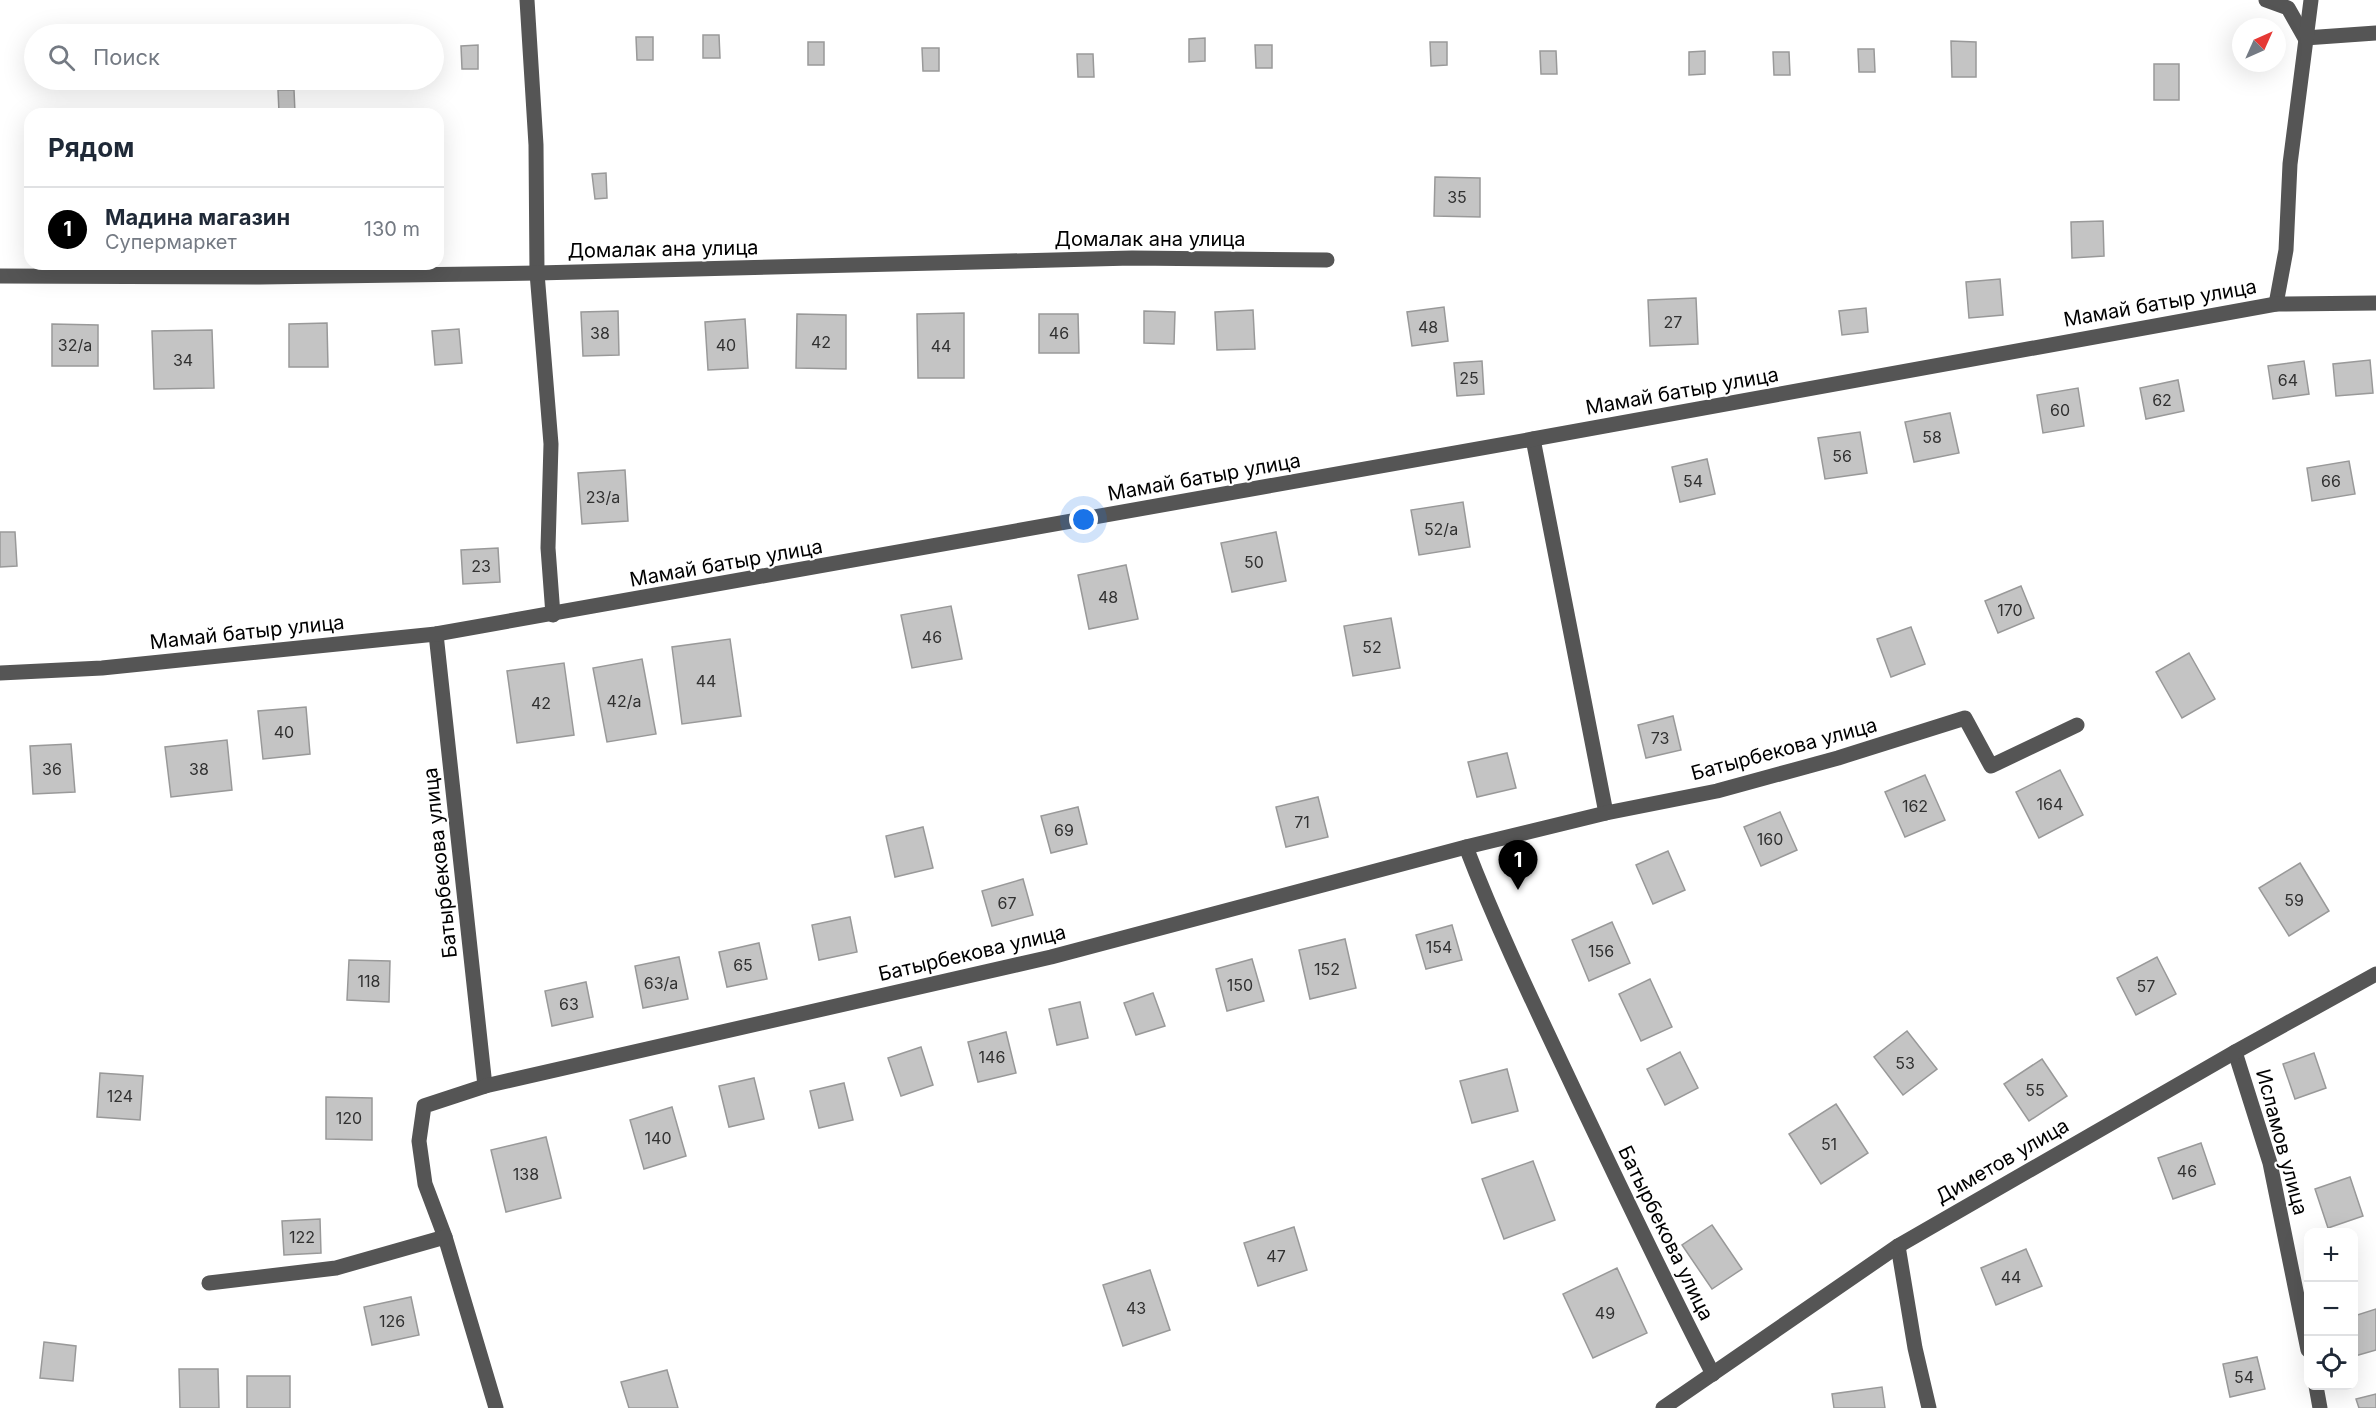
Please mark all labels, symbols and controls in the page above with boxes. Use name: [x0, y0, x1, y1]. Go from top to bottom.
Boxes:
north arrow: [2232, 18, 2286, 72]
search box: [24, 24, 444, 90]
icon: search: [45, 41, 78, 74]
text: Поиск: [93, 44, 160, 70]
text: Рядом: [48, 132, 134, 163]
house number: 35: [1447, 187, 1467, 207]
text: Мадина магазин: [105, 204, 290, 230]
text: 1: [63, 217, 72, 241]
text: 130 m: [364, 217, 420, 241]
street label: Домалак ана улица: [1055, 227, 1245, 251]
text: Супермаркет: [105, 230, 237, 254]
street label: Домалак ана улица: [567, 235, 759, 263]
street label: Мамай батыр улица: [2062, 274, 2258, 332]
house number: 27: [1664, 312, 1682, 332]
house number: 48: [1418, 317, 1438, 337]
house number: 38: [590, 323, 610, 343]
house number: 46: [1049, 323, 1069, 343]
house number: 42: [811, 332, 831, 352]
house number: 32/а: [58, 335, 92, 355]
house number: 40: [716, 335, 736, 355]
house number: 44: [931, 336, 951, 356]
house number: 34: [173, 350, 193, 370]
street label: Мамай батыр улица: [1584, 362, 1780, 420]
house number: 25: [1459, 368, 1479, 388]
house number: 64: [2278, 370, 2298, 390]
house number: 62: [2152, 390, 2172, 410]
house number: 60: [2050, 400, 2070, 420]
house number: 58: [1922, 427, 1942, 447]
house number: 56: [1832, 446, 1852, 466]
street label: Мамай батыр улица: [1106, 448, 1302, 506]
house number: 54: [1683, 471, 1703, 491]
house number: 66: [2321, 471, 2341, 491]
house number: 23/а: [586, 487, 620, 507]
your location: [1069, 505, 1098, 534]
house number: 52/а: [1424, 519, 1458, 539]
street label: Мамай батыр улица: [628, 534, 824, 592]
house number: 50: [1244, 552, 1264, 572]
house number: 23: [471, 556, 491, 576]
house number: 48: [1098, 587, 1118, 607]
house number: 170: [1997, 600, 2023, 620]
street label: Мамай батыр улица: [149, 610, 345, 654]
house number: 46: [922, 627, 942, 647]
house number: 52: [1362, 637, 1382, 657]
house number: 44: [696, 671, 716, 691]
house number: 42/а: [607, 691, 641, 711]
house number: 42: [531, 693, 551, 713]
street label: Батырбекова улица: [1688, 713, 1880, 785]
house number: 40: [274, 722, 294, 742]
house number: 73: [1651, 728, 1669, 748]
house number: 36: [42, 759, 62, 779]
house number: 38: [189, 759, 209, 779]
street label: Батырбекова улица: [418, 766, 462, 960]
house number: 164: [2037, 794, 2063, 814]
house number: 162: [1902, 796, 1928, 816]
house number: 71: [1294, 812, 1310, 832]
house number: 69: [1054, 820, 1074, 840]
house number: 160: [1757, 829, 1783, 849]
pin: 1: [1498, 840, 1538, 890]
house number: 59: [2284, 890, 2304, 910]
house number: 67: [998, 893, 1016, 913]
street label: Батырбекова улица: [876, 920, 1068, 986]
house number: 154: [1426, 937, 1452, 957]
house number: 156: [1588, 941, 1614, 961]
house number: 65: [733, 955, 753, 975]
house number: 152: [1314, 959, 1340, 979]
house number: 118: [358, 971, 380, 991]
house number: 63/а: [644, 973, 678, 993]
house number: 150: [1227, 975, 1253, 995]
house number: 57: [2137, 976, 2155, 996]
house number: 63: [559, 994, 579, 1014]
house number: 146: [979, 1047, 1005, 1067]
house number: 53: [1895, 1053, 1915, 1073]
street label: Исламов улица: [2251, 1066, 2313, 1218]
house number: 55: [2025, 1080, 2045, 1100]
house number: 124: [107, 1086, 133, 1106]
house number: 120: [336, 1108, 362, 1128]
street label: Диметов улица: [1931, 1113, 2073, 1209]
house number: 140: [645, 1128, 671, 1148]
house number: 51: [1821, 1134, 1837, 1154]
street label: Батырбекова улица: [1613, 1142, 1719, 1324]
house number: 46: [2177, 1161, 2197, 1181]
house number: 138: [513, 1164, 539, 1184]
house number: 122: [289, 1227, 315, 1247]
map controls: [2304, 1228, 2358, 1390]
button: +: [2304, 1228, 2358, 1282]
house number: 47: [1266, 1246, 1286, 1266]
house number: 44: [2001, 1267, 2021, 1287]
button: −: [2304, 1282, 2358, 1336]
house number: 43: [1126, 1298, 1146, 1318]
house number: 49: [1595, 1303, 1615, 1323]
house number: 126: [379, 1311, 405, 1331]
button: locate: [2304, 1336, 2358, 1390]
house number: 54: [2234, 1367, 2254, 1387]

